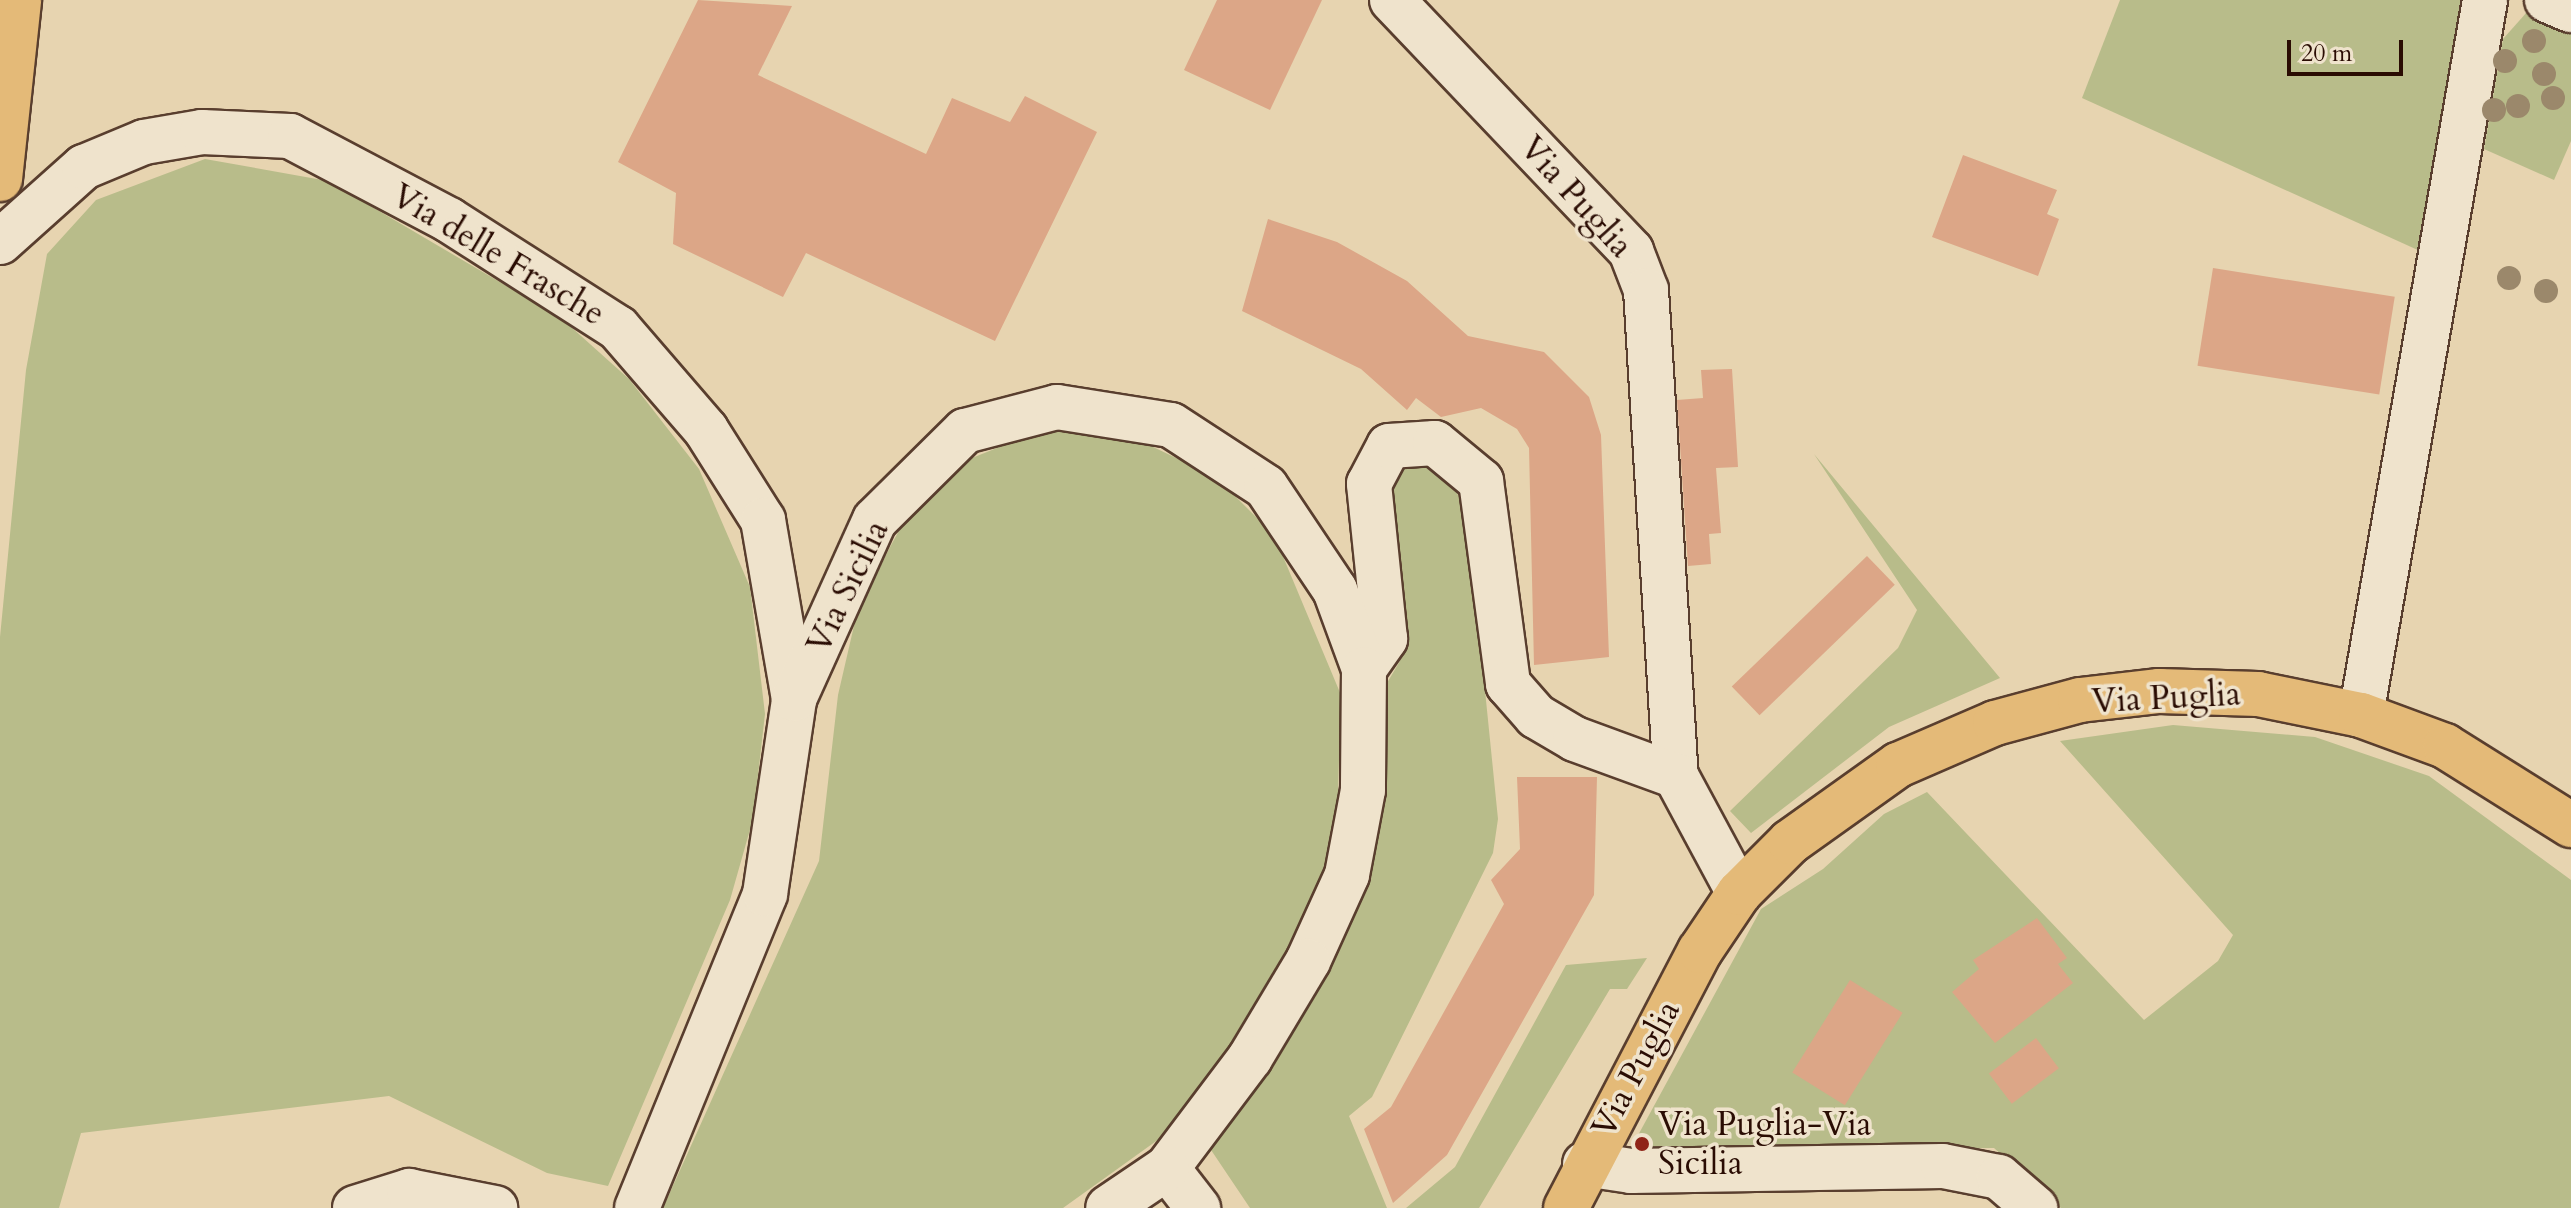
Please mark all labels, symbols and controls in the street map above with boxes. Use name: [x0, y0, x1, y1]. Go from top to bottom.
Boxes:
scale bar: [2291, 24, 2407, 74]
text: 20 m: [2301, 37, 2352, 70]
street label: Via Puglia: [1511, 128, 1641, 266]
street label: Via delle Frasche: [384, 175, 612, 335]
street label: Via Sicilia: [798, 514, 898, 660]
street label: Via Puglia: [2090, 674, 2242, 722]
street label: Via Puglia: [1583, 994, 1689, 1144]
place label: Via Puglia-Via Sicilia: [1658, 1104, 1871, 1184]
marker: Via Puglia-Via Sicilia: [1633, 1135, 1651, 1153]

